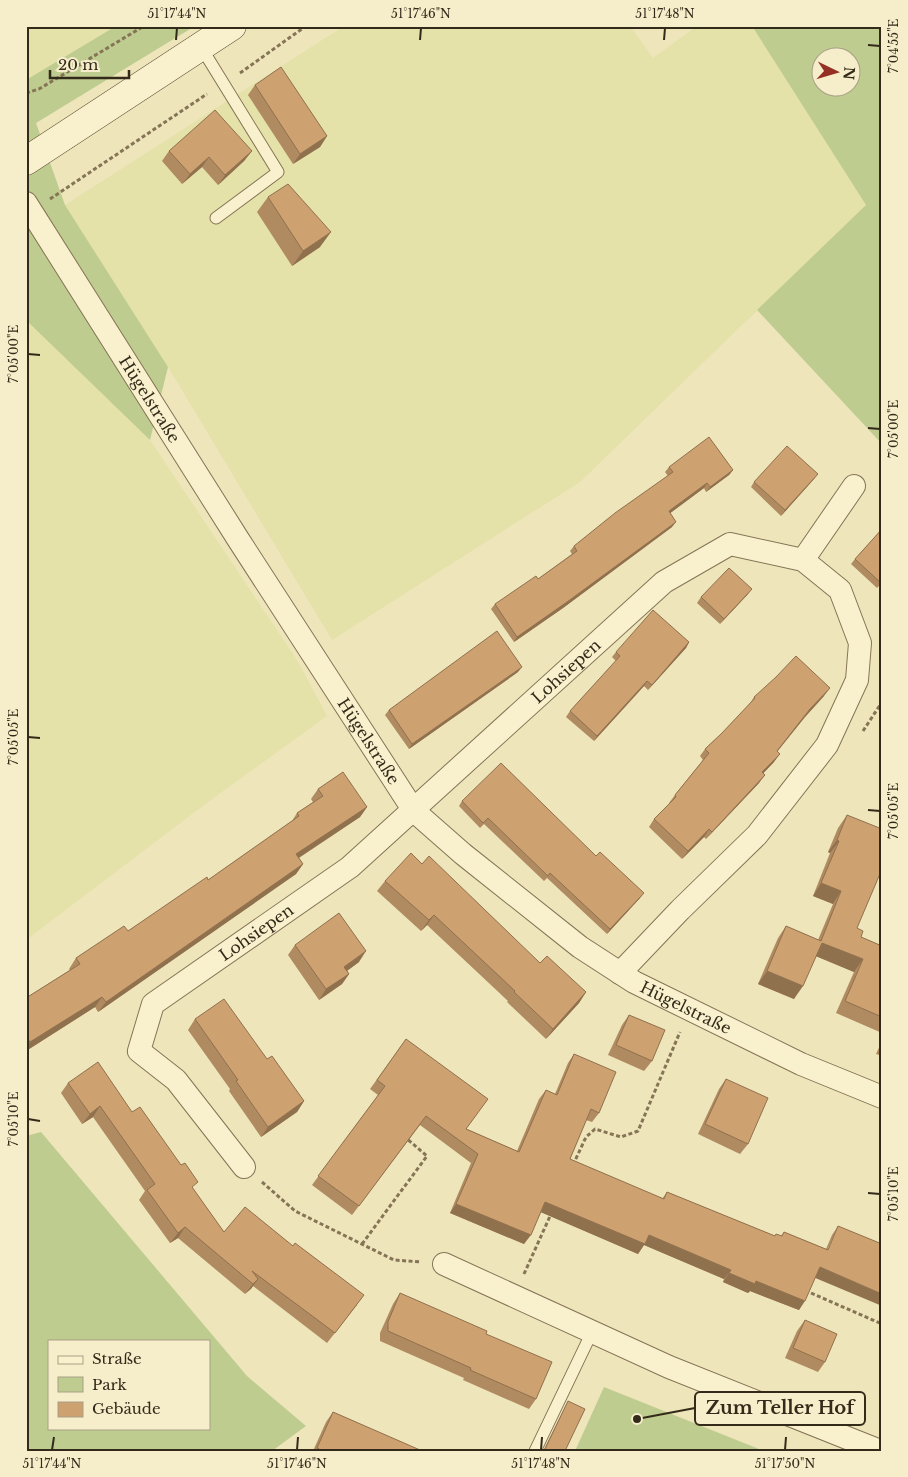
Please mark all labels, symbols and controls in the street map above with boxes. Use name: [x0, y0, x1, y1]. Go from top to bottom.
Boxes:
text: 51°17'44"N: [148, 6, 207, 21]
text: 51°17'46"N: [391, 6, 451, 21]
text: 51°17'48"N: [635, 6, 695, 21]
text: 7°04'55"E: [886, 18, 901, 73]
scale bar: [50, 48, 129, 80]
north arrow: [810, 48, 860, 98]
text: 20 m: [58, 55, 98, 74]
text: N: [839, 66, 858, 80]
text: 7°05'00"E: [6, 325, 21, 383]
street label: Hügelstraße: [115, 352, 185, 446]
text: 7°05'00"E: [886, 400, 901, 458]
street label: Lohsiepen: [527, 635, 605, 707]
street label: Hügelstraße: [333, 694, 404, 788]
text: 7°05'05"E: [6, 708, 21, 765]
text: 7°05'05"E: [886, 782, 901, 839]
street label: Lohsiepen: [215, 900, 297, 965]
street label: Hügelstraße: [637, 977, 735, 1038]
text: 7°05'10"E: [6, 1091, 21, 1147]
text: 7°05'10"E: [886, 1166, 901, 1222]
legend: [48, 1340, 210, 1430]
text: Straße: [92, 1349, 142, 1368]
text: Park: [92, 1375, 128, 1394]
callout: Zum Teller Hof: [695, 1392, 865, 1425]
text: Zum Teller Hof: [706, 1397, 856, 1419]
text: Gebäude: [92, 1399, 161, 1418]
text: 51°17'44"N: [23, 1456, 82, 1471]
text: 51°17'46"N: [267, 1456, 327, 1471]
text: 51°17'48"N: [511, 1456, 571, 1471]
text: 51°17'50"N: [755, 1456, 815, 1471]

